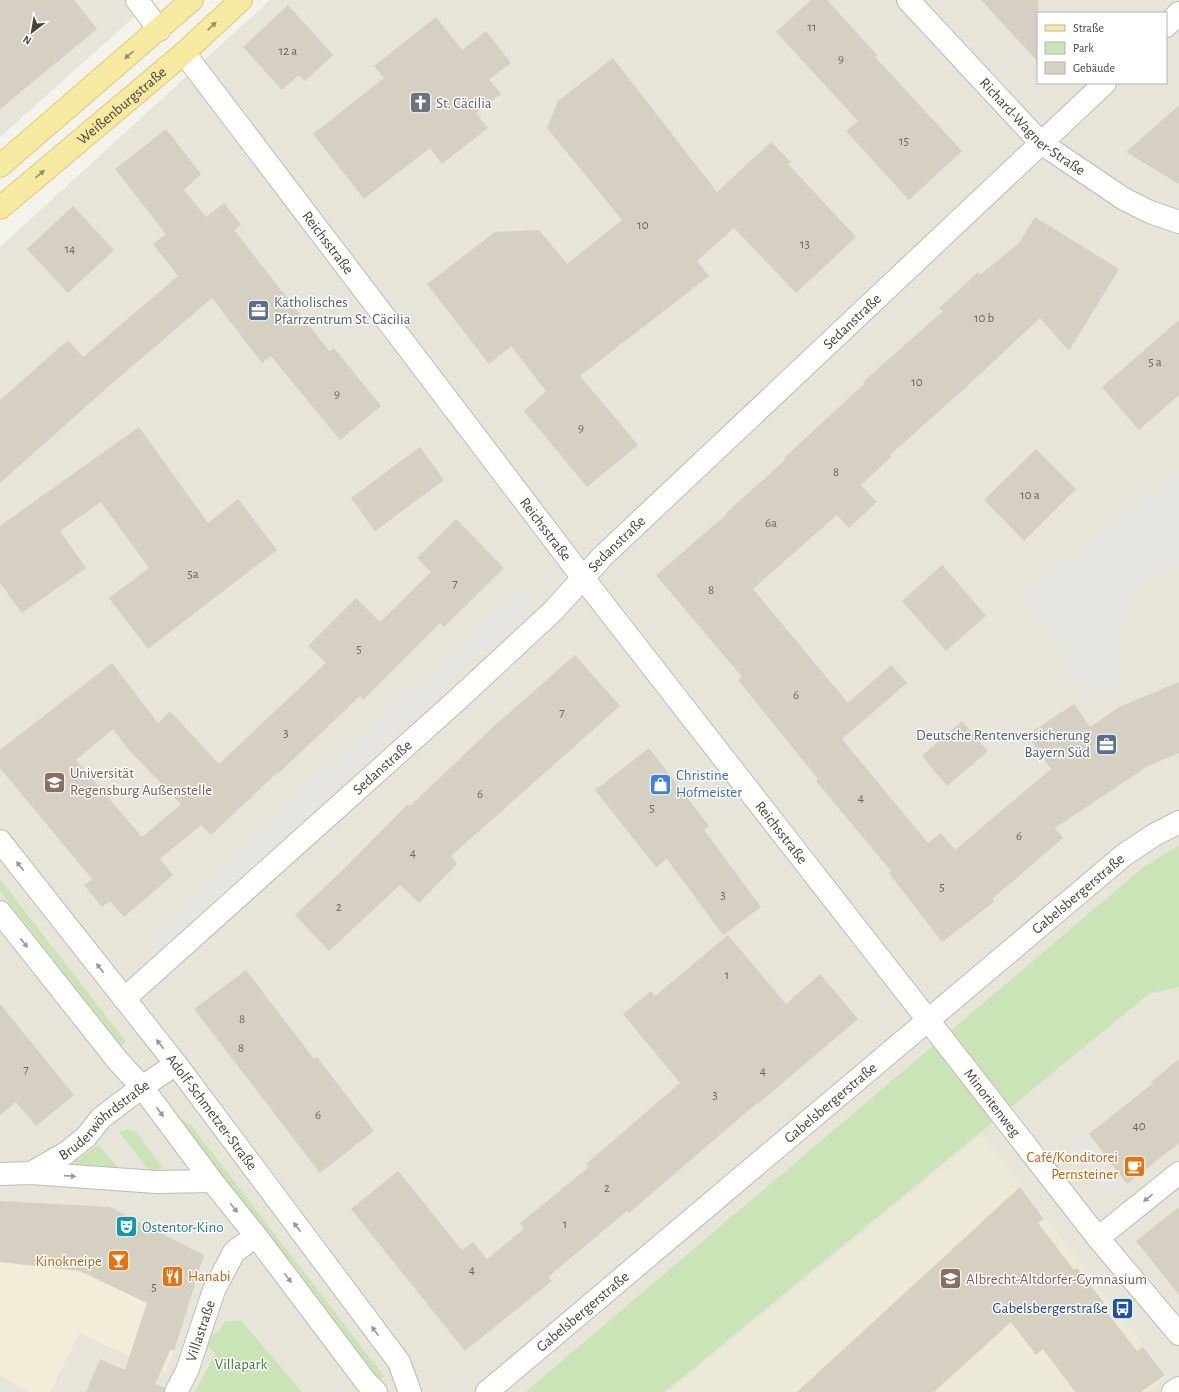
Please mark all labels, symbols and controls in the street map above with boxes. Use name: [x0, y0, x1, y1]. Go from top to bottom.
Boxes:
north arrow: [12, 12, 52, 52]
legend: [1037, 12, 1167, 84]
house number: 11: [808, 21, 816, 34]
one-way arrow: [207, 22, 218, 31]
text: Straße: [1073, 22, 1104, 34]
text: N: [21, 33, 33, 47]
text: Park: [1073, 42, 1094, 54]
house number: 12 a: [279, 45, 297, 58]
one-way arrow: [124, 51, 135, 60]
house number: 9: [838, 53, 844, 66]
text: Gebäude: [1073, 62, 1115, 74]
street label: Weißenburgstraße: [74, 64, 169, 147]
street label: Richard-Wagner-Straße: [977, 75, 1088, 178]
church icon: St. Cäcilia: [407, 90, 433, 116]
place label: St. Cäcilia: [436, 96, 492, 111]
house number: 15: [899, 135, 909, 148]
one-way arrow: [34, 170, 45, 179]
street label: Reichsstraße: [299, 208, 357, 277]
house number: 10: [637, 219, 649, 232]
house number: 13: [800, 238, 810, 251]
house number: 14: [65, 243, 75, 256]
street label: Sedanstraße: [820, 291, 884, 352]
place label: Katholisches Pfarrzentrum St. Cäcilia: [274, 295, 411, 327]
office icon: Katholisches Pfarrzentrum St. Cäcilia: [246, 298, 272, 324]
house number: 10 b: [974, 312, 994, 325]
house number: 5 a: [1148, 356, 1162, 369]
house number: 10: [911, 376, 923, 389]
house number: 9: [334, 388, 340, 401]
house number: 9: [578, 422, 584, 435]
house number: 8: [833, 466, 839, 479]
house number: 10 a: [1020, 489, 1040, 502]
street label: Reichsstraße: [517, 495, 574, 563]
street label: Sedanstraße: [585, 513, 648, 575]
house number: 6a: [765, 517, 777, 530]
house number: 5a: [187, 568, 199, 581]
house number: 7: [452, 577, 458, 590]
house number: 8: [708, 584, 714, 597]
house number: 5: [356, 643, 362, 656]
house number: 6: [793, 689, 799, 702]
house number: 7: [559, 706, 565, 719]
house number: 3: [283, 727, 289, 740]
place label: Deutsche Rentenversicherung Bayern Süd: [916, 728, 1091, 760]
office icon: Deutsche Rentenversicherung Bayern Süd: [1093, 731, 1119, 757]
street label: Sedanstraße: [350, 737, 415, 797]
place label: Universität Regensburg Außenstelle: [70, 766, 212, 798]
place label: Christine Hofmeister: [676, 768, 742, 800]
school or university icon: Universität Regensburg Außenstelle: [41, 769, 67, 795]
shop icon: Christine Hofmeister: [648, 771, 674, 797]
house number: 6: [477, 788, 483, 801]
house number: 4: [858, 792, 864, 805]
street label: Reichsstraße: [753, 798, 810, 866]
house number: 5: [649, 802, 655, 815]
house number: 6: [1016, 830, 1022, 843]
house number: 4: [410, 847, 416, 860]
street label: Gabelsbergerstraße: [1029, 851, 1127, 937]
one-way arrow: [15, 861, 24, 872]
house number: 5: [939, 881, 945, 894]
house number: 3: [720, 889, 726, 902]
house number: 2: [336, 901, 342, 914]
one-way arrow: [20, 937, 29, 948]
one-way arrow: [96, 963, 105, 974]
house number: 1: [725, 969, 729, 982]
house number: 8: [239, 1013, 245, 1026]
one-way arrow: [156, 1039, 164, 1050]
house number: 8: [238, 1042, 244, 1055]
street label: Adolf-Schmetzer-Straße: [164, 1051, 260, 1173]
street label: Gabelsbergerstraße: [781, 1060, 879, 1146]
house number: 7: [23, 1063, 29, 1076]
house number: 4: [760, 1065, 766, 1078]
street label: Minoritenweg: [961, 1066, 1024, 1140]
street label: Bruderwöhrdstraße: [56, 1077, 152, 1163]
house number: 3: [712, 1089, 718, 1102]
one-way arrow: [156, 1107, 165, 1118]
house number: 6: [315, 1109, 321, 1122]
house number: 40: [1132, 1120, 1146, 1133]
place label: Café/Konditorei Pernsteiner: [1027, 1150, 1118, 1182]
cafe icon: Café/Konditorei Pernsteiner: [1121, 1153, 1147, 1179]
one-way arrow: [64, 1173, 76, 1180]
house number: 2: [604, 1182, 610, 1195]
one-way arrow: [1143, 1193, 1154, 1202]
one-way arrow: [230, 1203, 239, 1214]
theatre icon: Ostentor-Kino: [113, 1214, 139, 1240]
house number: 1: [563, 1218, 567, 1231]
place label: Ostentor-Kino: [142, 1220, 224, 1235]
one-way arrow: [293, 1221, 301, 1232]
bar icon: Kinokneipe: [105, 1248, 131, 1274]
place label: Kinokneipe: [35, 1254, 102, 1269]
restaurant icon: Hanabi: [159, 1263, 185, 1289]
house number: 4: [469, 1264, 475, 1277]
school or university icon: Albrecht-Altdorfer-Gymnasium: [937, 1266, 963, 1292]
street label: Gabelsbergerstraße: [534, 1268, 632, 1354]
place label: Hanabi: [188, 1269, 231, 1284]
place label: Albrecht-Altdorfer-Gymnasium: [966, 1272, 1147, 1287]
one-way arrow: [284, 1273, 292, 1284]
house number: 5: [151, 1281, 157, 1294]
bus stop icon: Gabelsbergerstraße: [1110, 1295, 1136, 1321]
street label: Villastraße: [183, 1298, 218, 1363]
place label: Gabelsbergerstraße: [993, 1301, 1108, 1316]
one-way arrow: [371, 1325, 379, 1336]
park label: Villapark: [215, 1357, 267, 1372]

